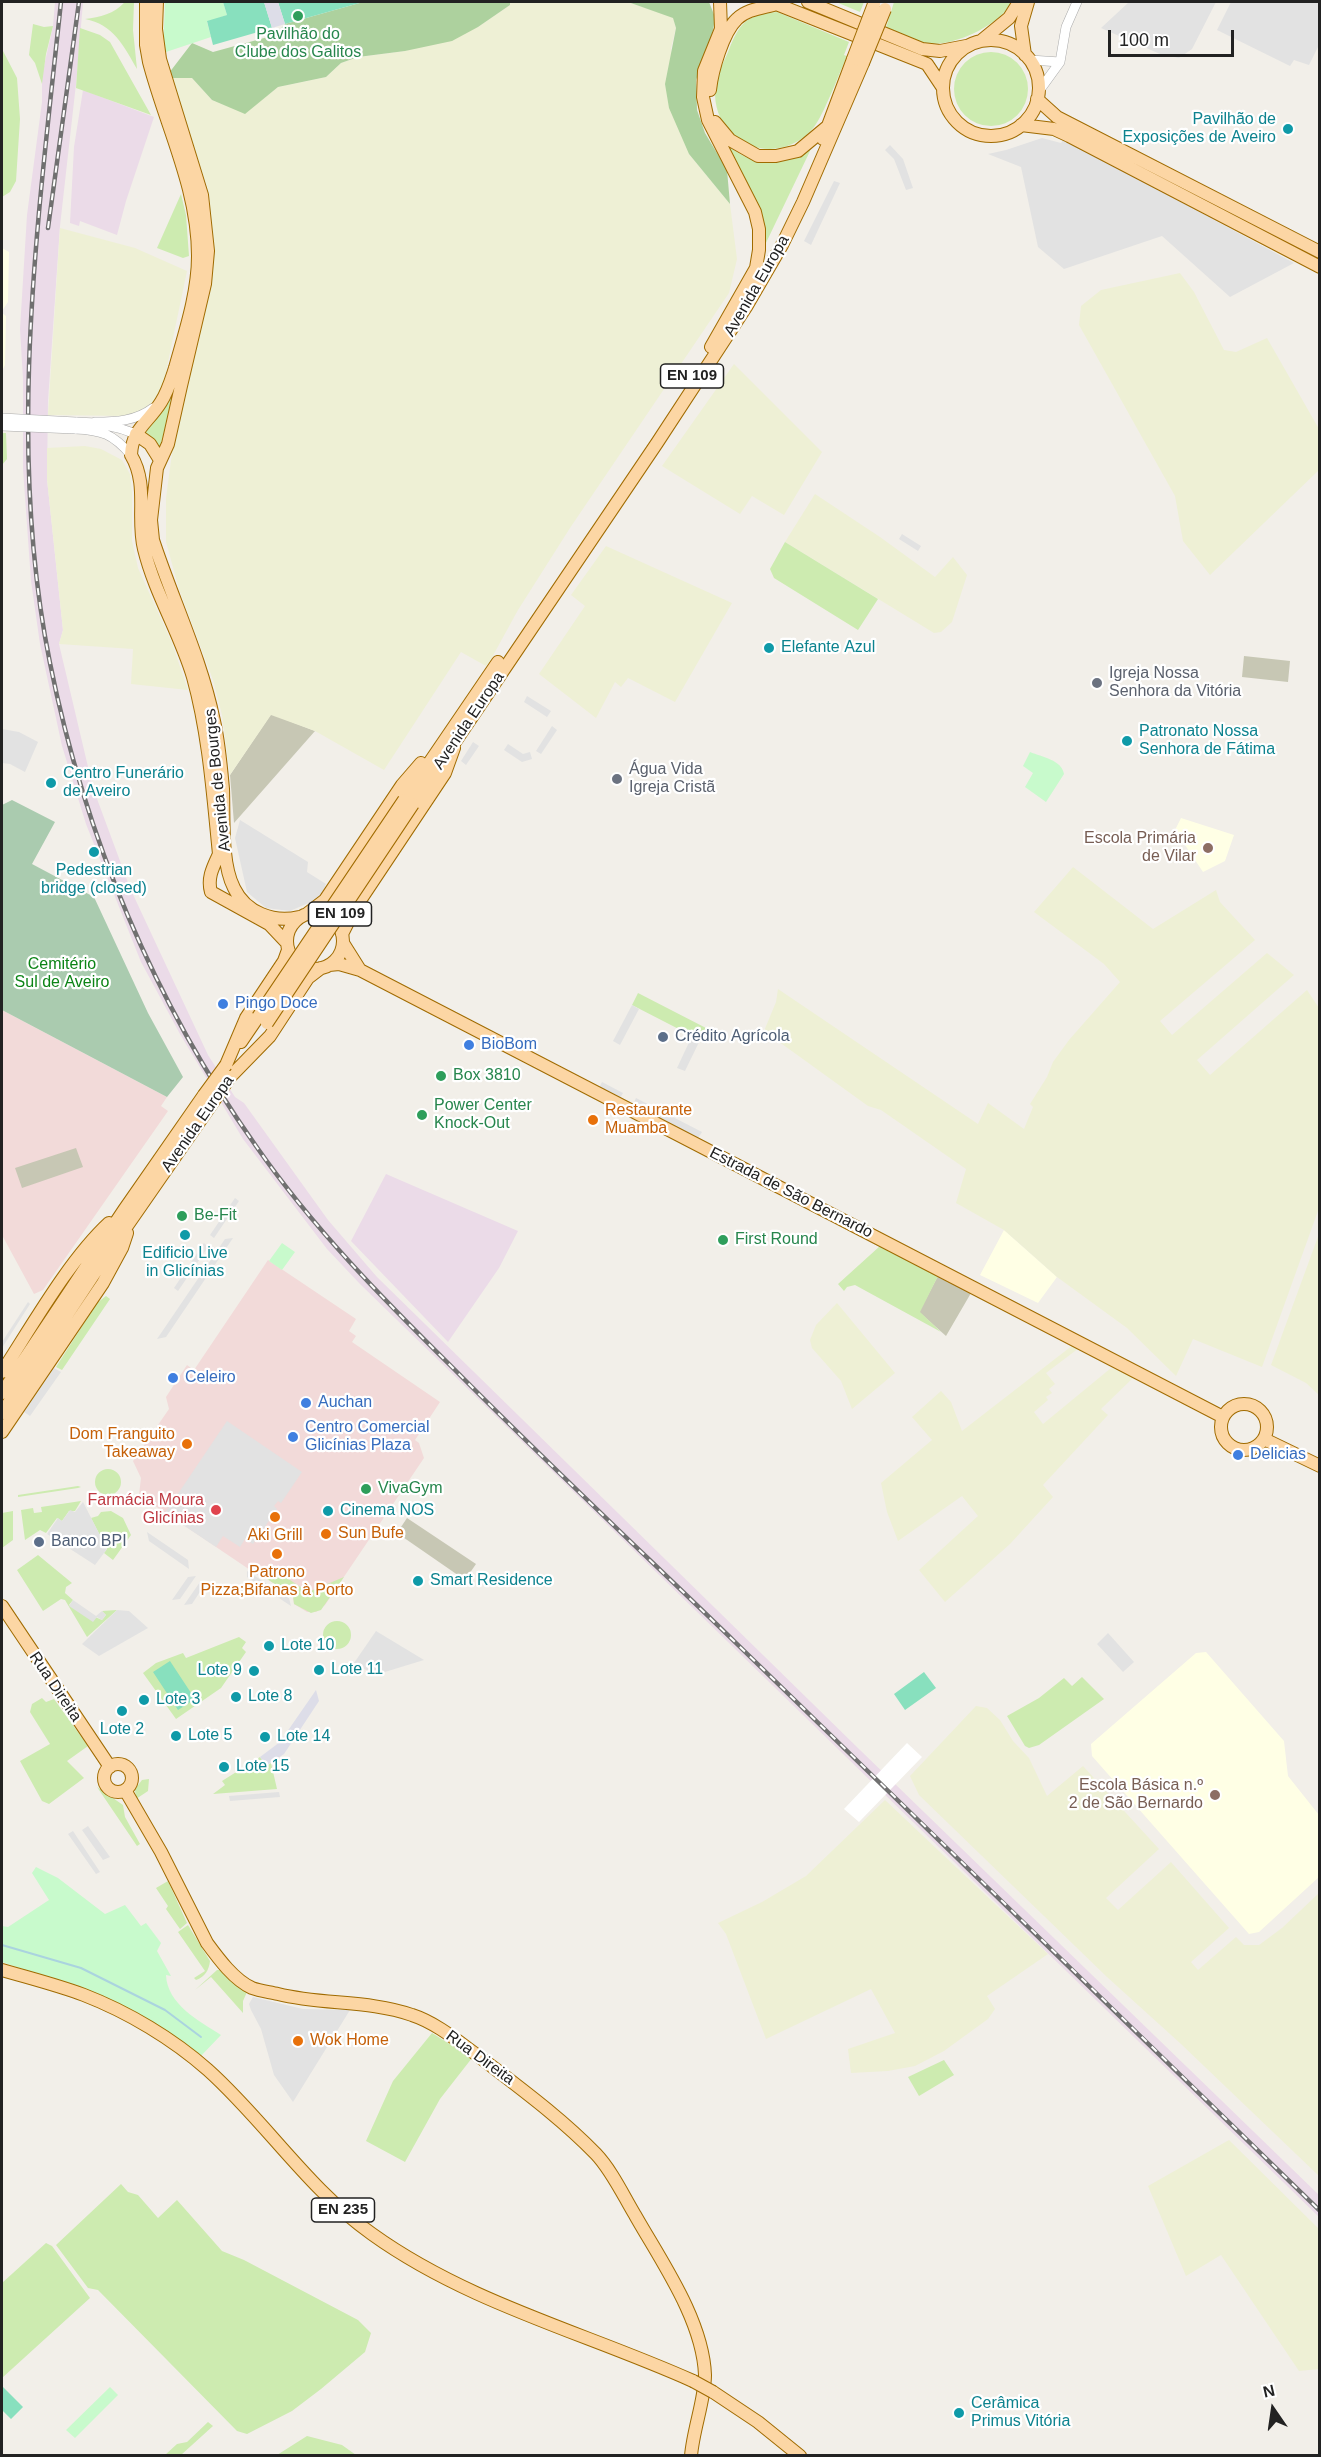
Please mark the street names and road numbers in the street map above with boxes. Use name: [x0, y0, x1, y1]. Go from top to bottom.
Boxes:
street label: Avenida Europa: [720, 232, 794, 340]
road number: EN 109: [660, 364, 724, 388]
street label: Avenida Europa: [429, 669, 509, 773]
street label: Avenida de Bourges: [201, 707, 235, 853]
road number: EN 109: [308, 902, 372, 926]
street label: Avenida Europa: [158, 1072, 238, 1176]
street label: Estrada de São Bernardo: [706, 1143, 876, 1243]
street label: Rua Direita: [25, 1648, 85, 1726]
street label: Rua Direita: [442, 2027, 518, 2089]
road number: EN 235: [312, 2198, 374, 2222]

